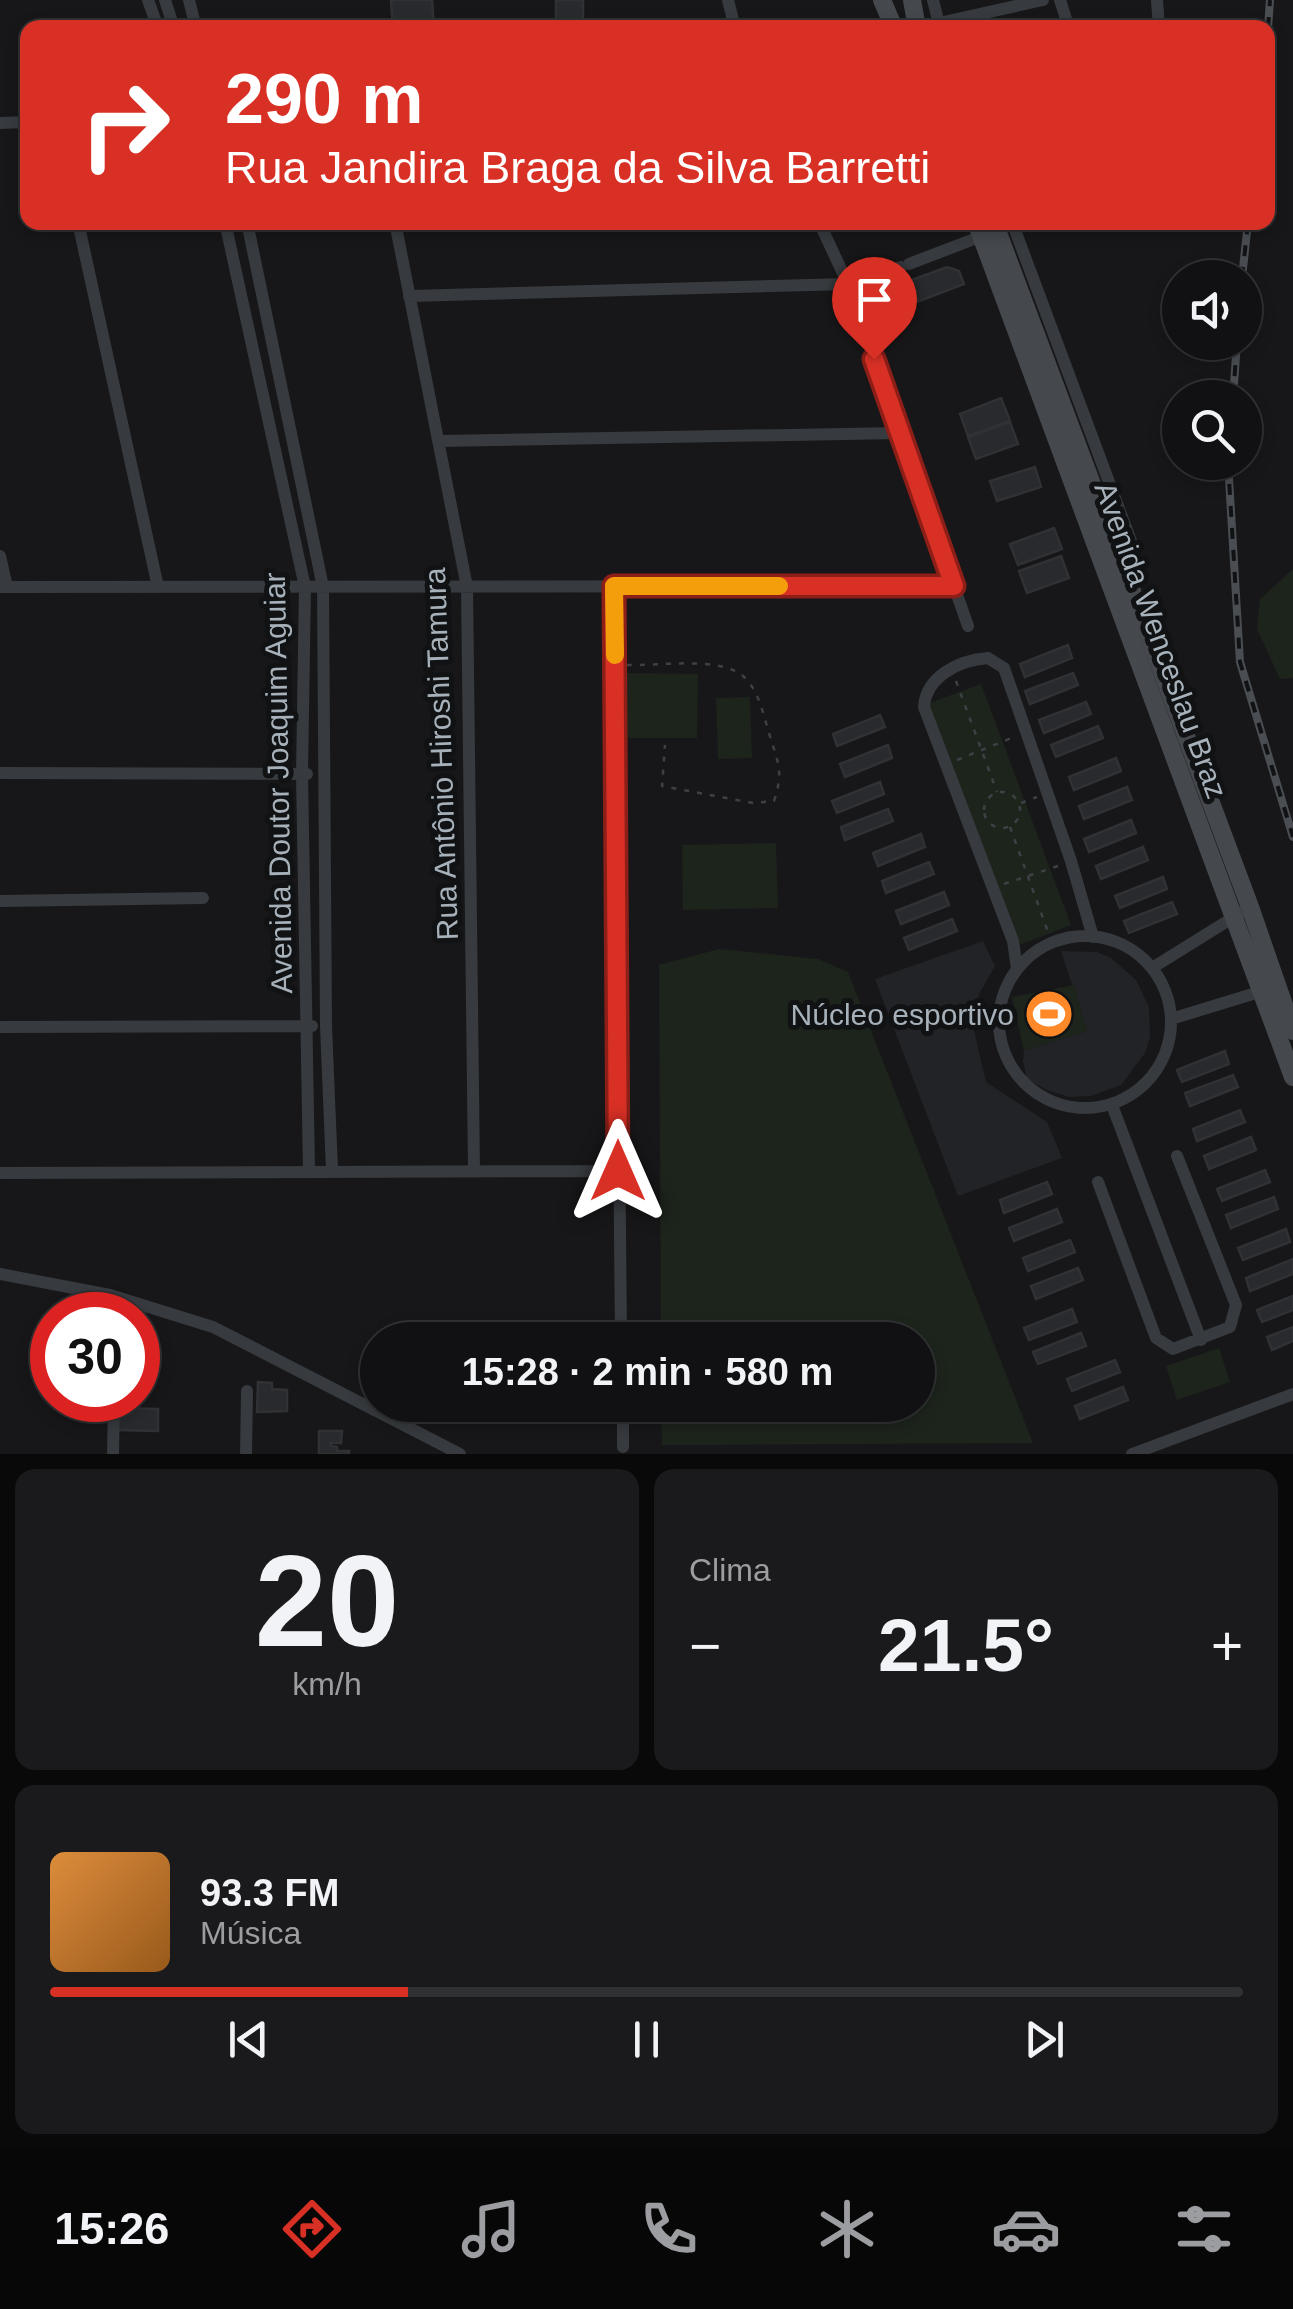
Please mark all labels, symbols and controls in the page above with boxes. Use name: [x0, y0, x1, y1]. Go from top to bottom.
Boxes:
icon: right: [60, 60, 190, 190]
text: 290 m: [225, 60, 423, 138]
text: Rua Jandira Braga da Silva Barretti: [225, 142, 930, 193]
pin: [832, 257, 917, 360]
map controls: [1162, 260, 1262, 480]
button: sound: [1162, 260, 1262, 360]
icon: arrive: [847, 272, 902, 327]
button: search: [1162, 380, 1262, 480]
street label: Avenida Wenceslau Braz: [1088, 477, 1234, 803]
street label: Rua Antônio Hiroshi Tamura: [418, 567, 464, 941]
street label: Avenida Doutor Joaquim Aguiar: [258, 572, 298, 994]
sports icon: Núcleo esportivo: [1023, 988, 1075, 1040]
place label: Núcleo esportivo: [791, 998, 1014, 1031]
position arrow: [566, 1119, 670, 1223]
speed limit sign: 30: [30, 1292, 160, 1422]
text: 15:28 · 2 min · 580 m: [462, 1351, 833, 1393]
text: 20: [255, 1528, 399, 1674]
text: Clima: [689, 1552, 771, 1588]
text: 21.5°: [878, 1603, 1054, 1687]
text: −: [689, 1615, 721, 1677]
text: +: [1211, 1615, 1243, 1677]
text: km/h: [292, 1666, 362, 1702]
text: 93.3 FM: [200, 1872, 339, 1914]
text: Música: [200, 1915, 301, 1951]
icon: previous: [221, 2012, 276, 2067]
icon: pause: [619, 2012, 674, 2067]
icon: next: [1017, 2012, 1072, 2067]
icon: directions: [277, 2194, 347, 2264]
icon: music: [456, 2194, 526, 2264]
icon: phone: [634, 2194, 704, 2264]
icon: climate: [812, 2194, 882, 2264]
icon: car: [991, 2194, 1061, 2264]
icon: filters: [1169, 2194, 1239, 2264]
text: 15:26: [54, 2203, 169, 2254]

